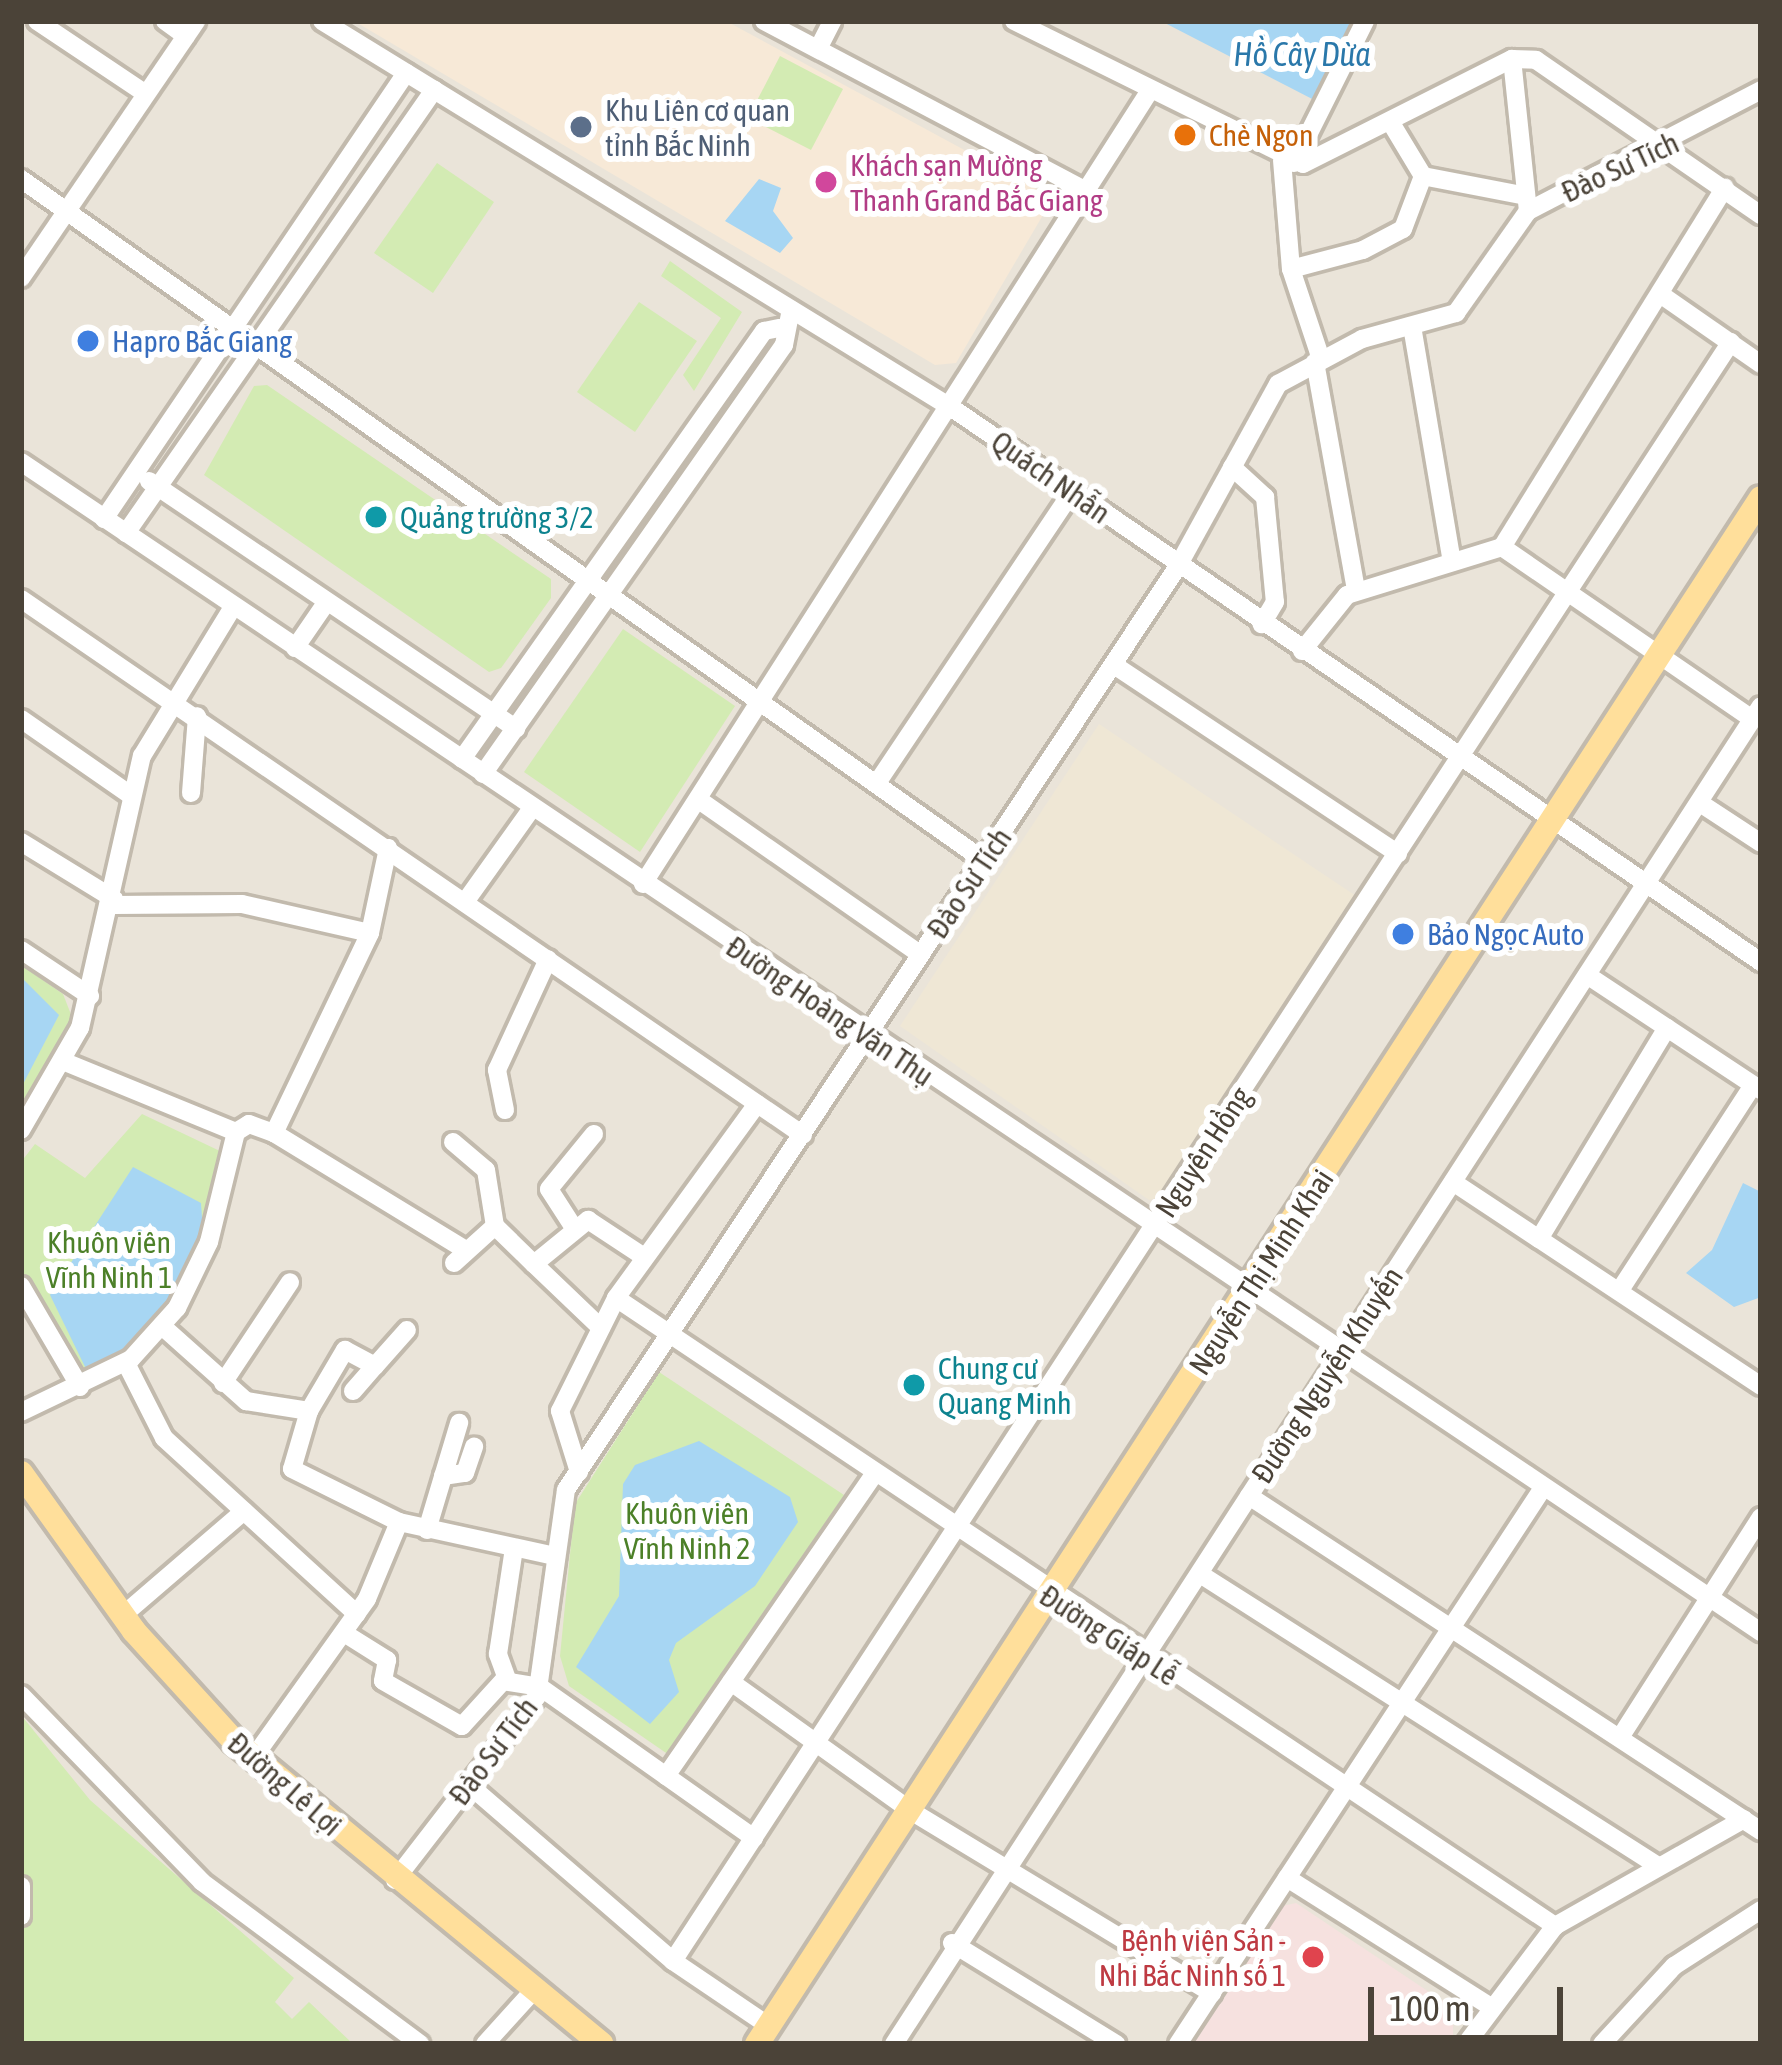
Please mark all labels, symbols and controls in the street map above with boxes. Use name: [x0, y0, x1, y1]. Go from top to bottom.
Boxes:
water label: Hồ Cây Dừa: [1233, 35, 1371, 75]
place label: Khu Liên cơ quan tỉnh Bắc Ninh: [605, 92, 790, 162]
marker: Khu Liên cơ quan tỉnh Bắc Ninh: [568, 114, 594, 140]
place label: Chè Ngon: [1209, 117, 1313, 153]
marker: Chè Ngon: [1172, 122, 1198, 148]
street label: Đào Sư Tích: [1556, 124, 1684, 210]
place label: Khách sạn Mường Thanh Grand Bắc Giang: [850, 147, 1103, 218]
marker: Khách sạn Mường Thanh Grand Bắc Giang: [813, 169, 839, 195]
place label: Hapro Bắc Giang: [112, 323, 292, 359]
marker: Hapro Bắc Giang: [75, 328, 101, 354]
street label: Quách Nhẫn: [985, 423, 1117, 531]
place label: Quảng trường 3/2: [400, 499, 593, 535]
marker: Quảng trường 3/2: [363, 504, 389, 530]
street label: Đào Sư Tích: [919, 821, 1019, 945]
place label: Bảo Ngọc Auto: [1427, 916, 1584, 952]
marker: Bảo Ngọc Auto: [1390, 921, 1416, 947]
street label: Đường Hoàng Văn Thụ: [720, 928, 940, 1094]
street label: Nguyên Hồng: [1147, 1080, 1259, 1224]
street label: Nguyễn Thị Minh Khai: [1181, 1162, 1341, 1382]
park label: Khuôn viên Vĩnh Ninh 1: [46, 1224, 172, 1294]
street label: Đường Nguyễn Khuyến: [1244, 1260, 1410, 1490]
place label: Chung cư Quang Minh: [938, 1350, 1072, 1420]
marker: Chung cư Quang Minh: [901, 1372, 927, 1398]
park label: Khuôn viên Vĩnh Ninh 2: [624, 1495, 750, 1565]
street label: Đường Giáp Lễ: [1033, 1577, 1185, 1693]
street label: Đào Sư Tích: [441, 1690, 545, 1812]
street label: Đường Lê Lợi: [221, 1725, 349, 1843]
place label: Bệnh viện Sản - Nhi Bắc Ninh số 1: [1099, 1922, 1286, 1992]
marker: Bệnh viện Sản - Nhi Bắc Ninh số 1: [1297, 1941, 1329, 1973]
scale bar: [1374, 1963, 1569, 2037]
text: 100 m: [1389, 1987, 1471, 2029]

